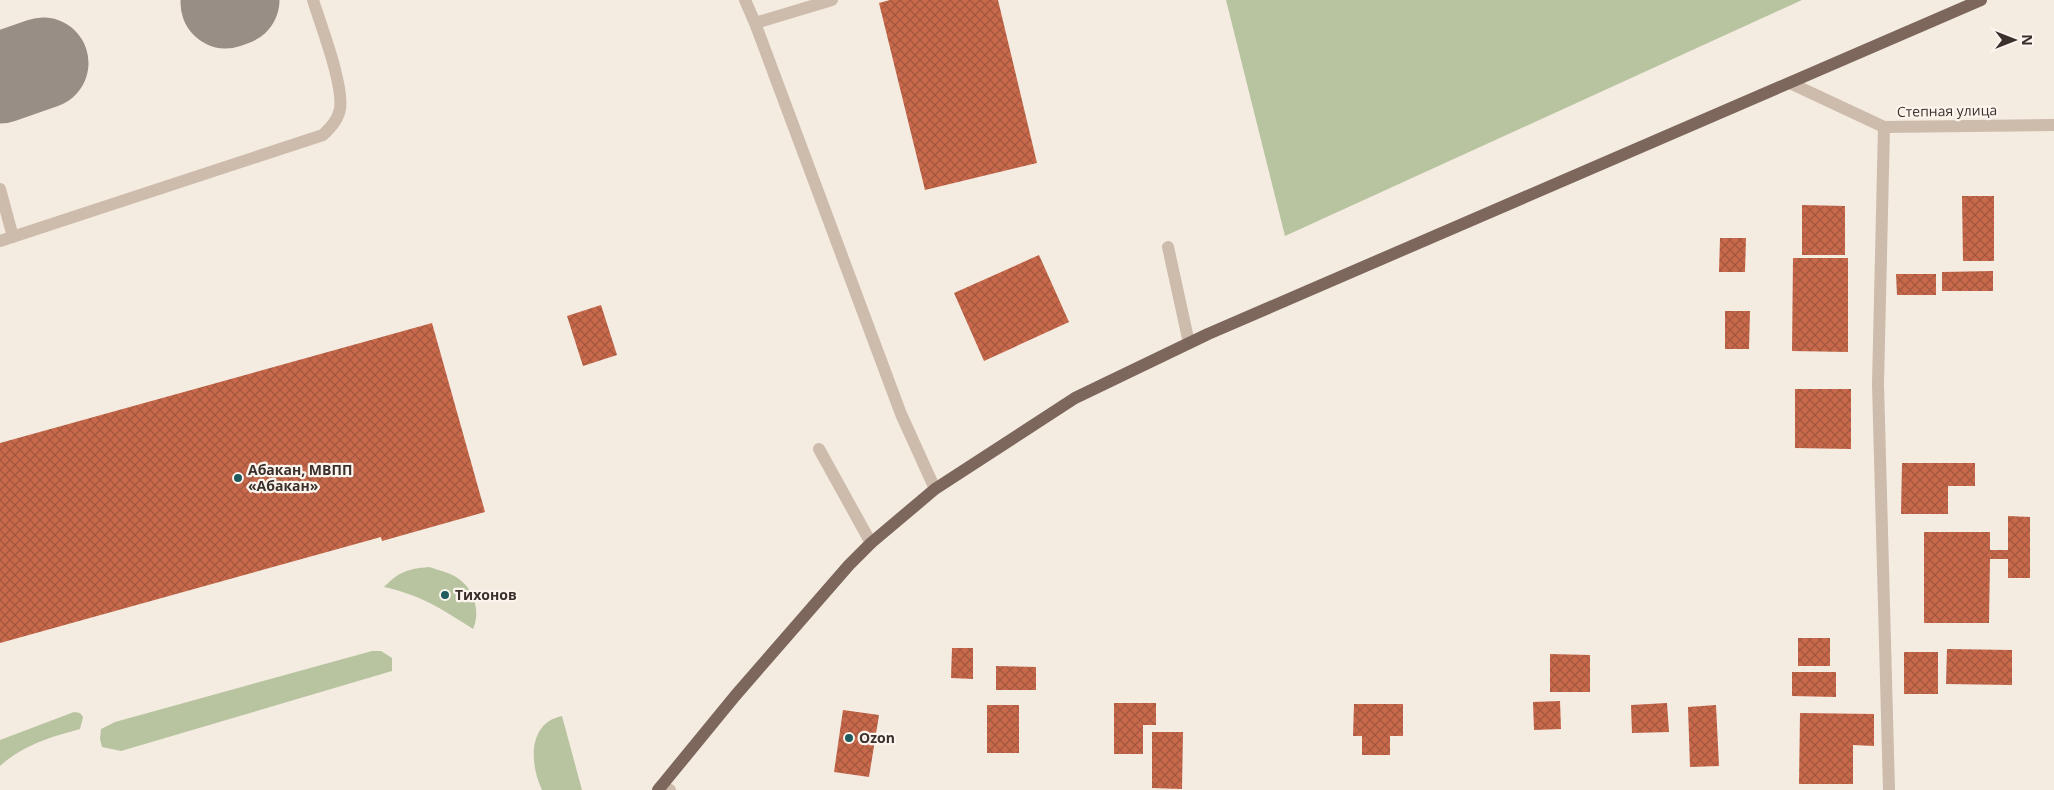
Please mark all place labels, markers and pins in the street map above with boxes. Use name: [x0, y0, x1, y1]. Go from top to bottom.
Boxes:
place label: Абакан, МВПП «Абакан»: [248, 460, 352, 495]
marker: Абакан, МВПП «Абакан»: [232, 472, 244, 484]
place label: Тихонов: [455, 585, 517, 604]
marker: Тихонов: [439, 589, 451, 601]
place label: Ozon: [859, 728, 895, 747]
marker: Ozon: [843, 732, 855, 744]

